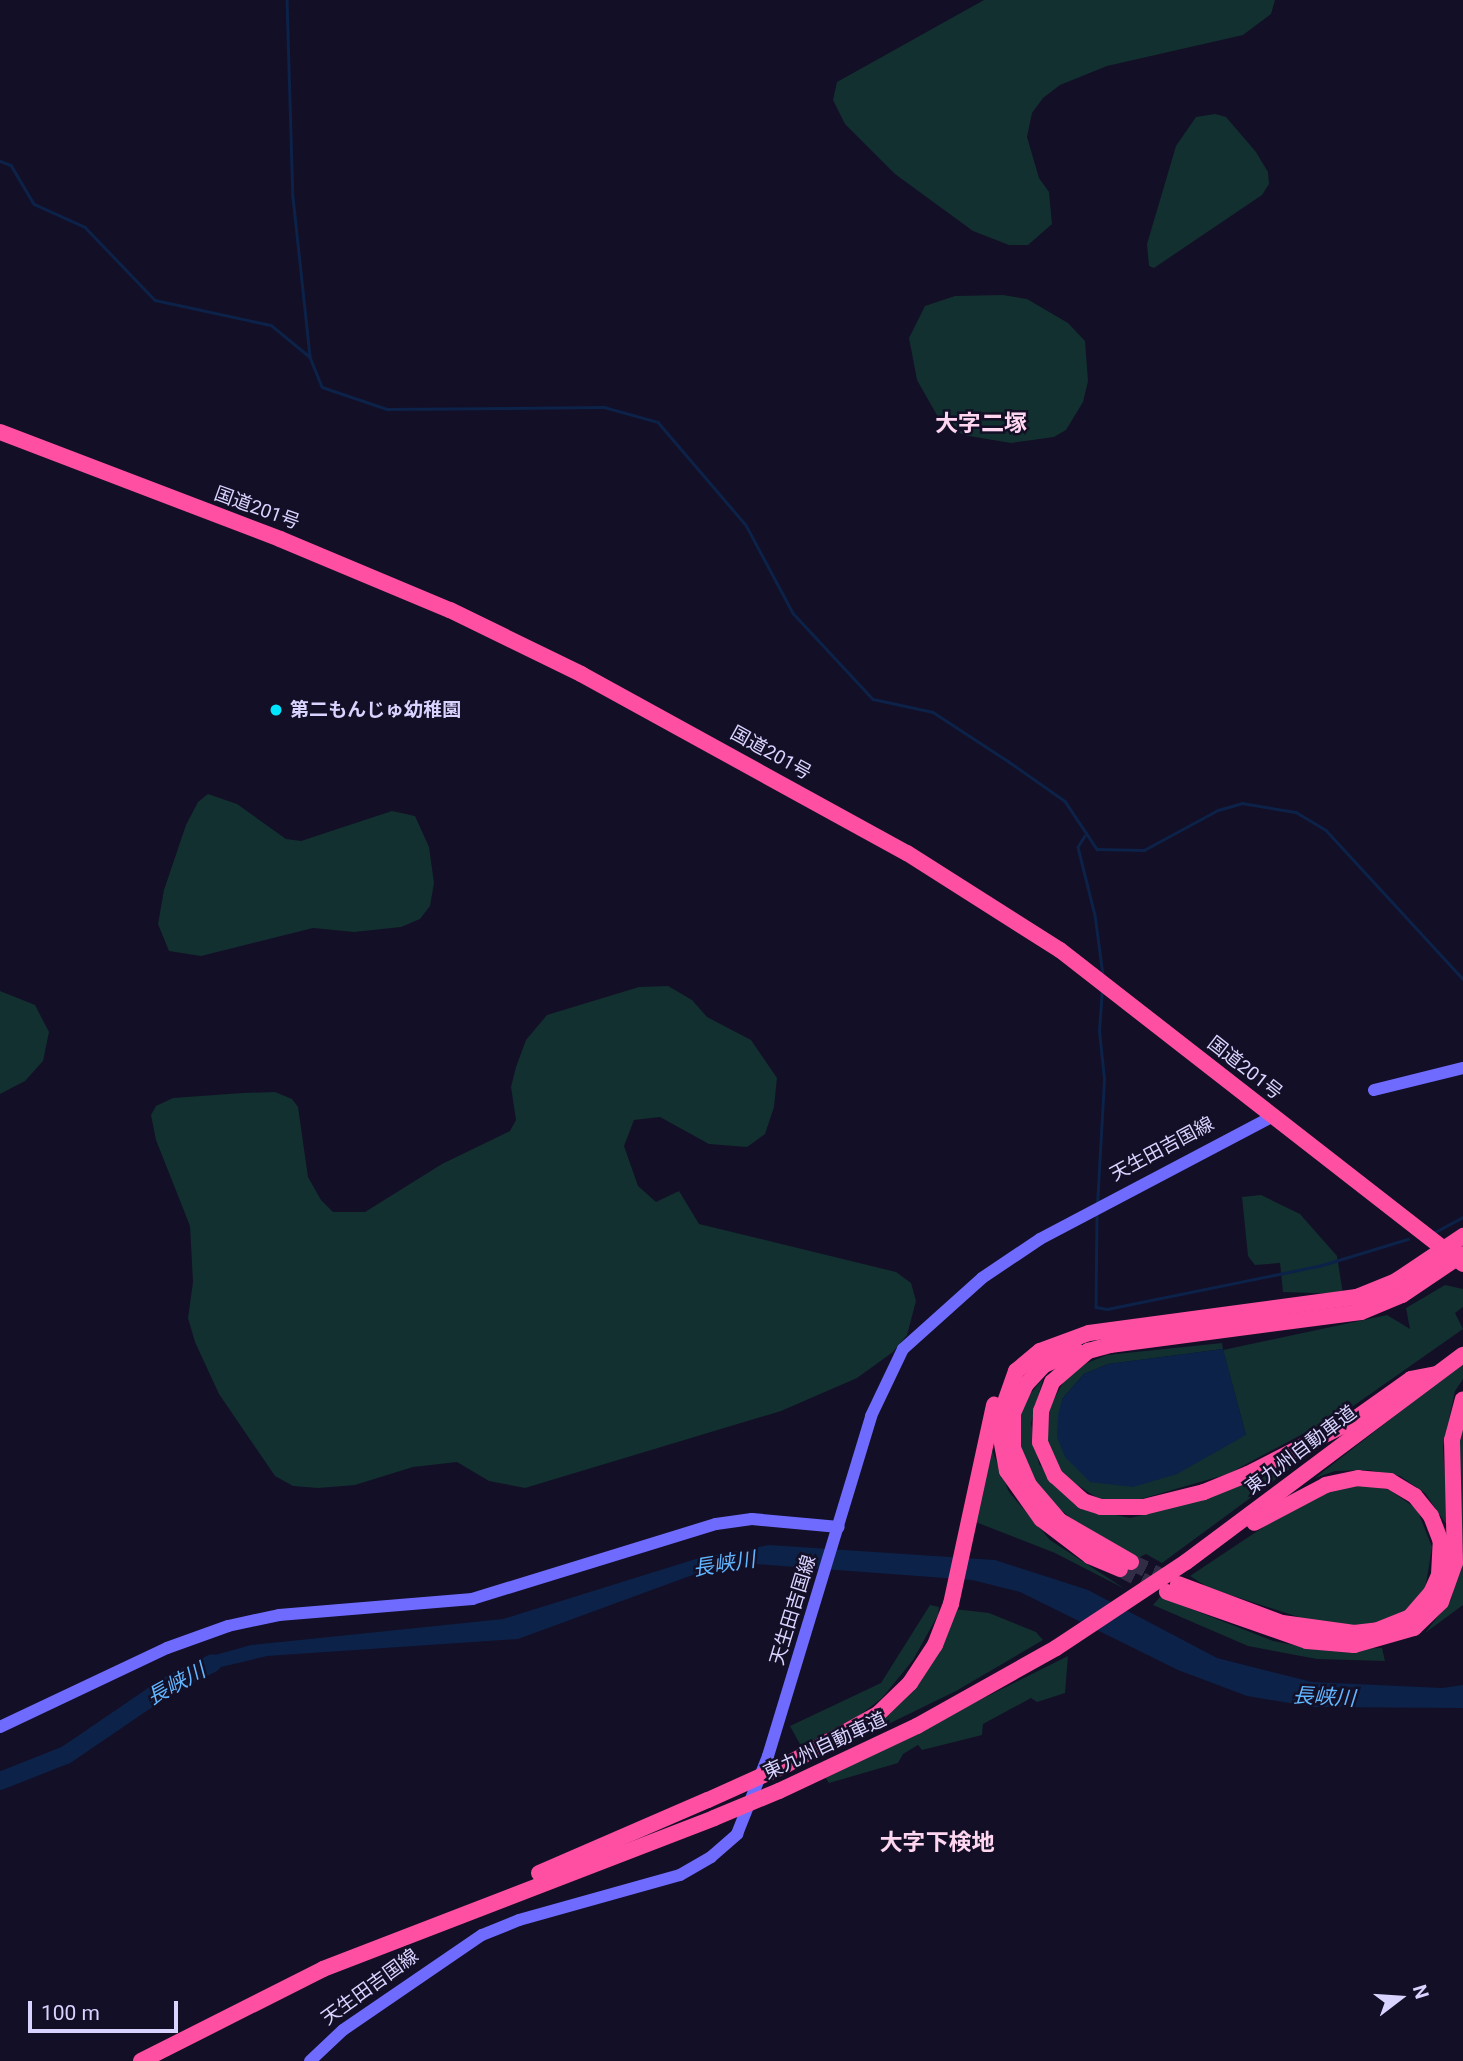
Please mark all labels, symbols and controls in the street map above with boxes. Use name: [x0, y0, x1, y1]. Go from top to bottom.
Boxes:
district label: 大字二塚: [935, 410, 1027, 438]
street label: 国道201号: [211, 482, 303, 534]
place label: 第二もんじゅ幼稚園: [290, 699, 461, 721]
marker: 第二もんじゅ幼稚園: [268, 702, 284, 718]
street label: 国道201号: [727, 721, 815, 785]
street label: 国道201号: [1203, 1032, 1287, 1104]
street label: 天生田吉国線: [1106, 1112, 1218, 1186]
street label: 東九州自動車道: [1241, 1401, 1361, 1499]
water label: 長峡川: [691, 1547, 757, 1581]
street label: 天生田吉国線: [765, 1552, 821, 1668]
water label: 長峡川: [142, 1658, 210, 1710]
water label: 長峡川: [1292, 1683, 1356, 1711]
street label: 東九州自動車道: [760, 1708, 890, 1784]
district label: 大字下検地: [880, 1829, 994, 1857]
street label: 天生田吉国線: [317, 1944, 423, 2030]
north arrow: [1365, 1963, 1435, 2033]
text: N: [1408, 1982, 1434, 2001]
scale bar: [32, 1988, 182, 2032]
text: 100 m: [41, 2001, 100, 2025]

